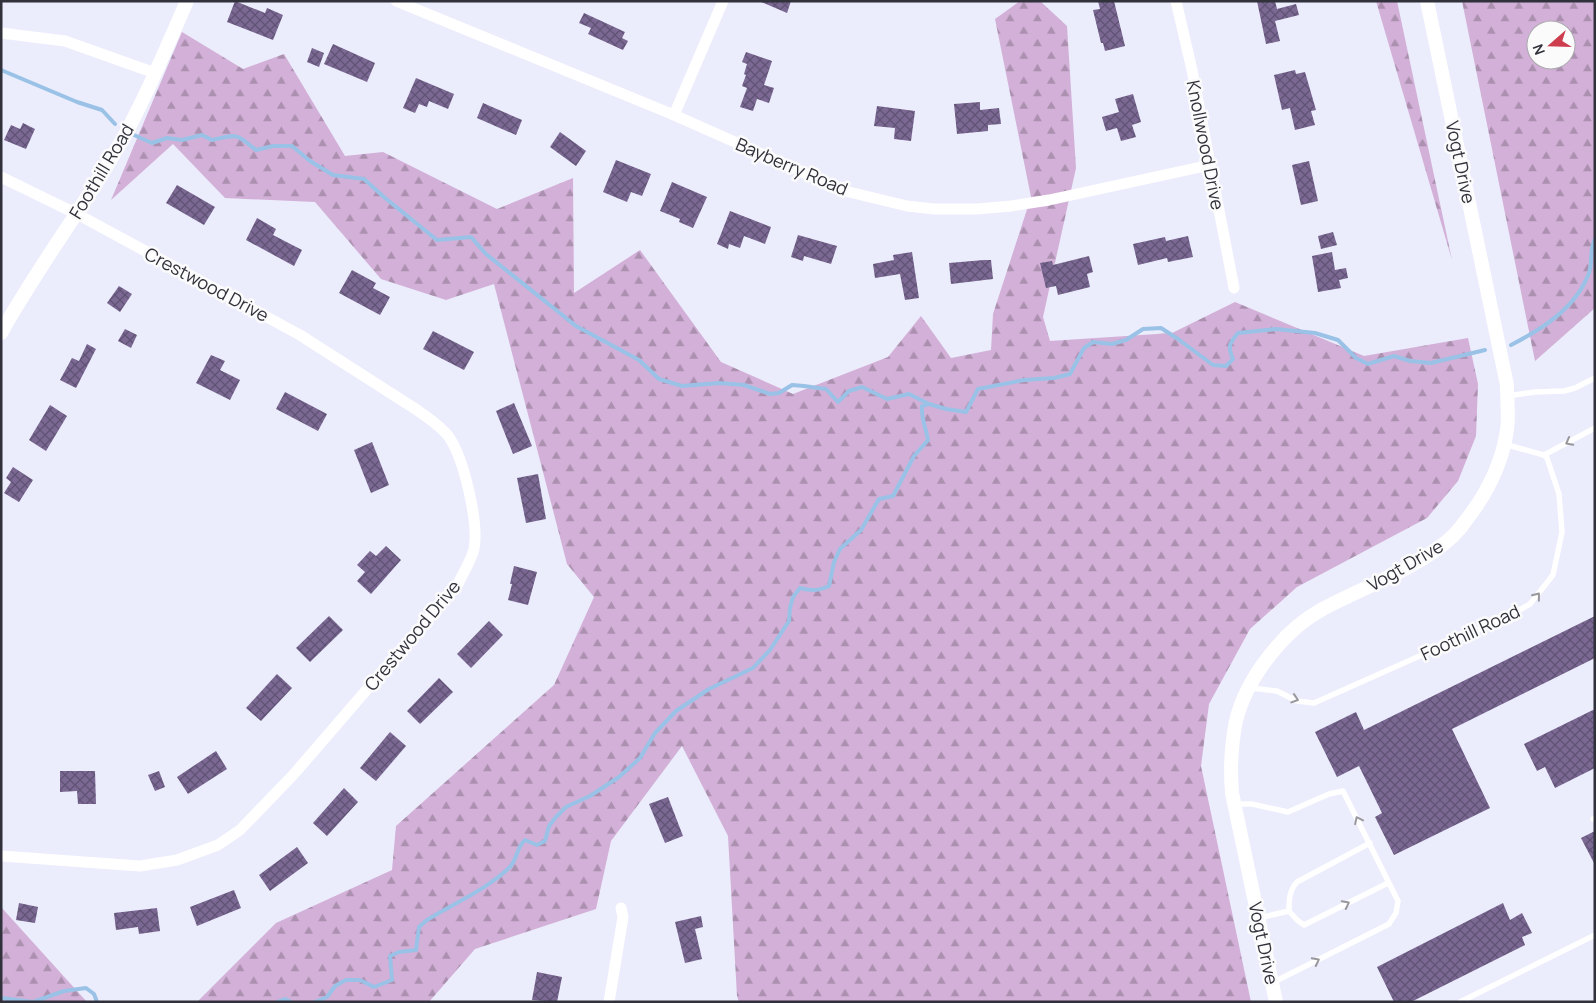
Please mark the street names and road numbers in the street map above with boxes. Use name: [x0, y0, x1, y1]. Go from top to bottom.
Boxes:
street label: Knollwood Drive: [1182, 78, 1230, 212]
street label: Vogt Drive: [1441, 118, 1481, 206]
street label: Foothill Road: [63, 119, 139, 223]
street label: Bayberry Road: [732, 132, 852, 200]
street label: Crestwood Drive: [141, 241, 273, 327]
street label: Vogt Drive: [1363, 534, 1447, 596]
street label: Crestwood Drive: [359, 575, 465, 695]
street label: Foothill Road: [1417, 599, 1523, 665]
street label: Vogt Drive: [1244, 899, 1284, 987]

